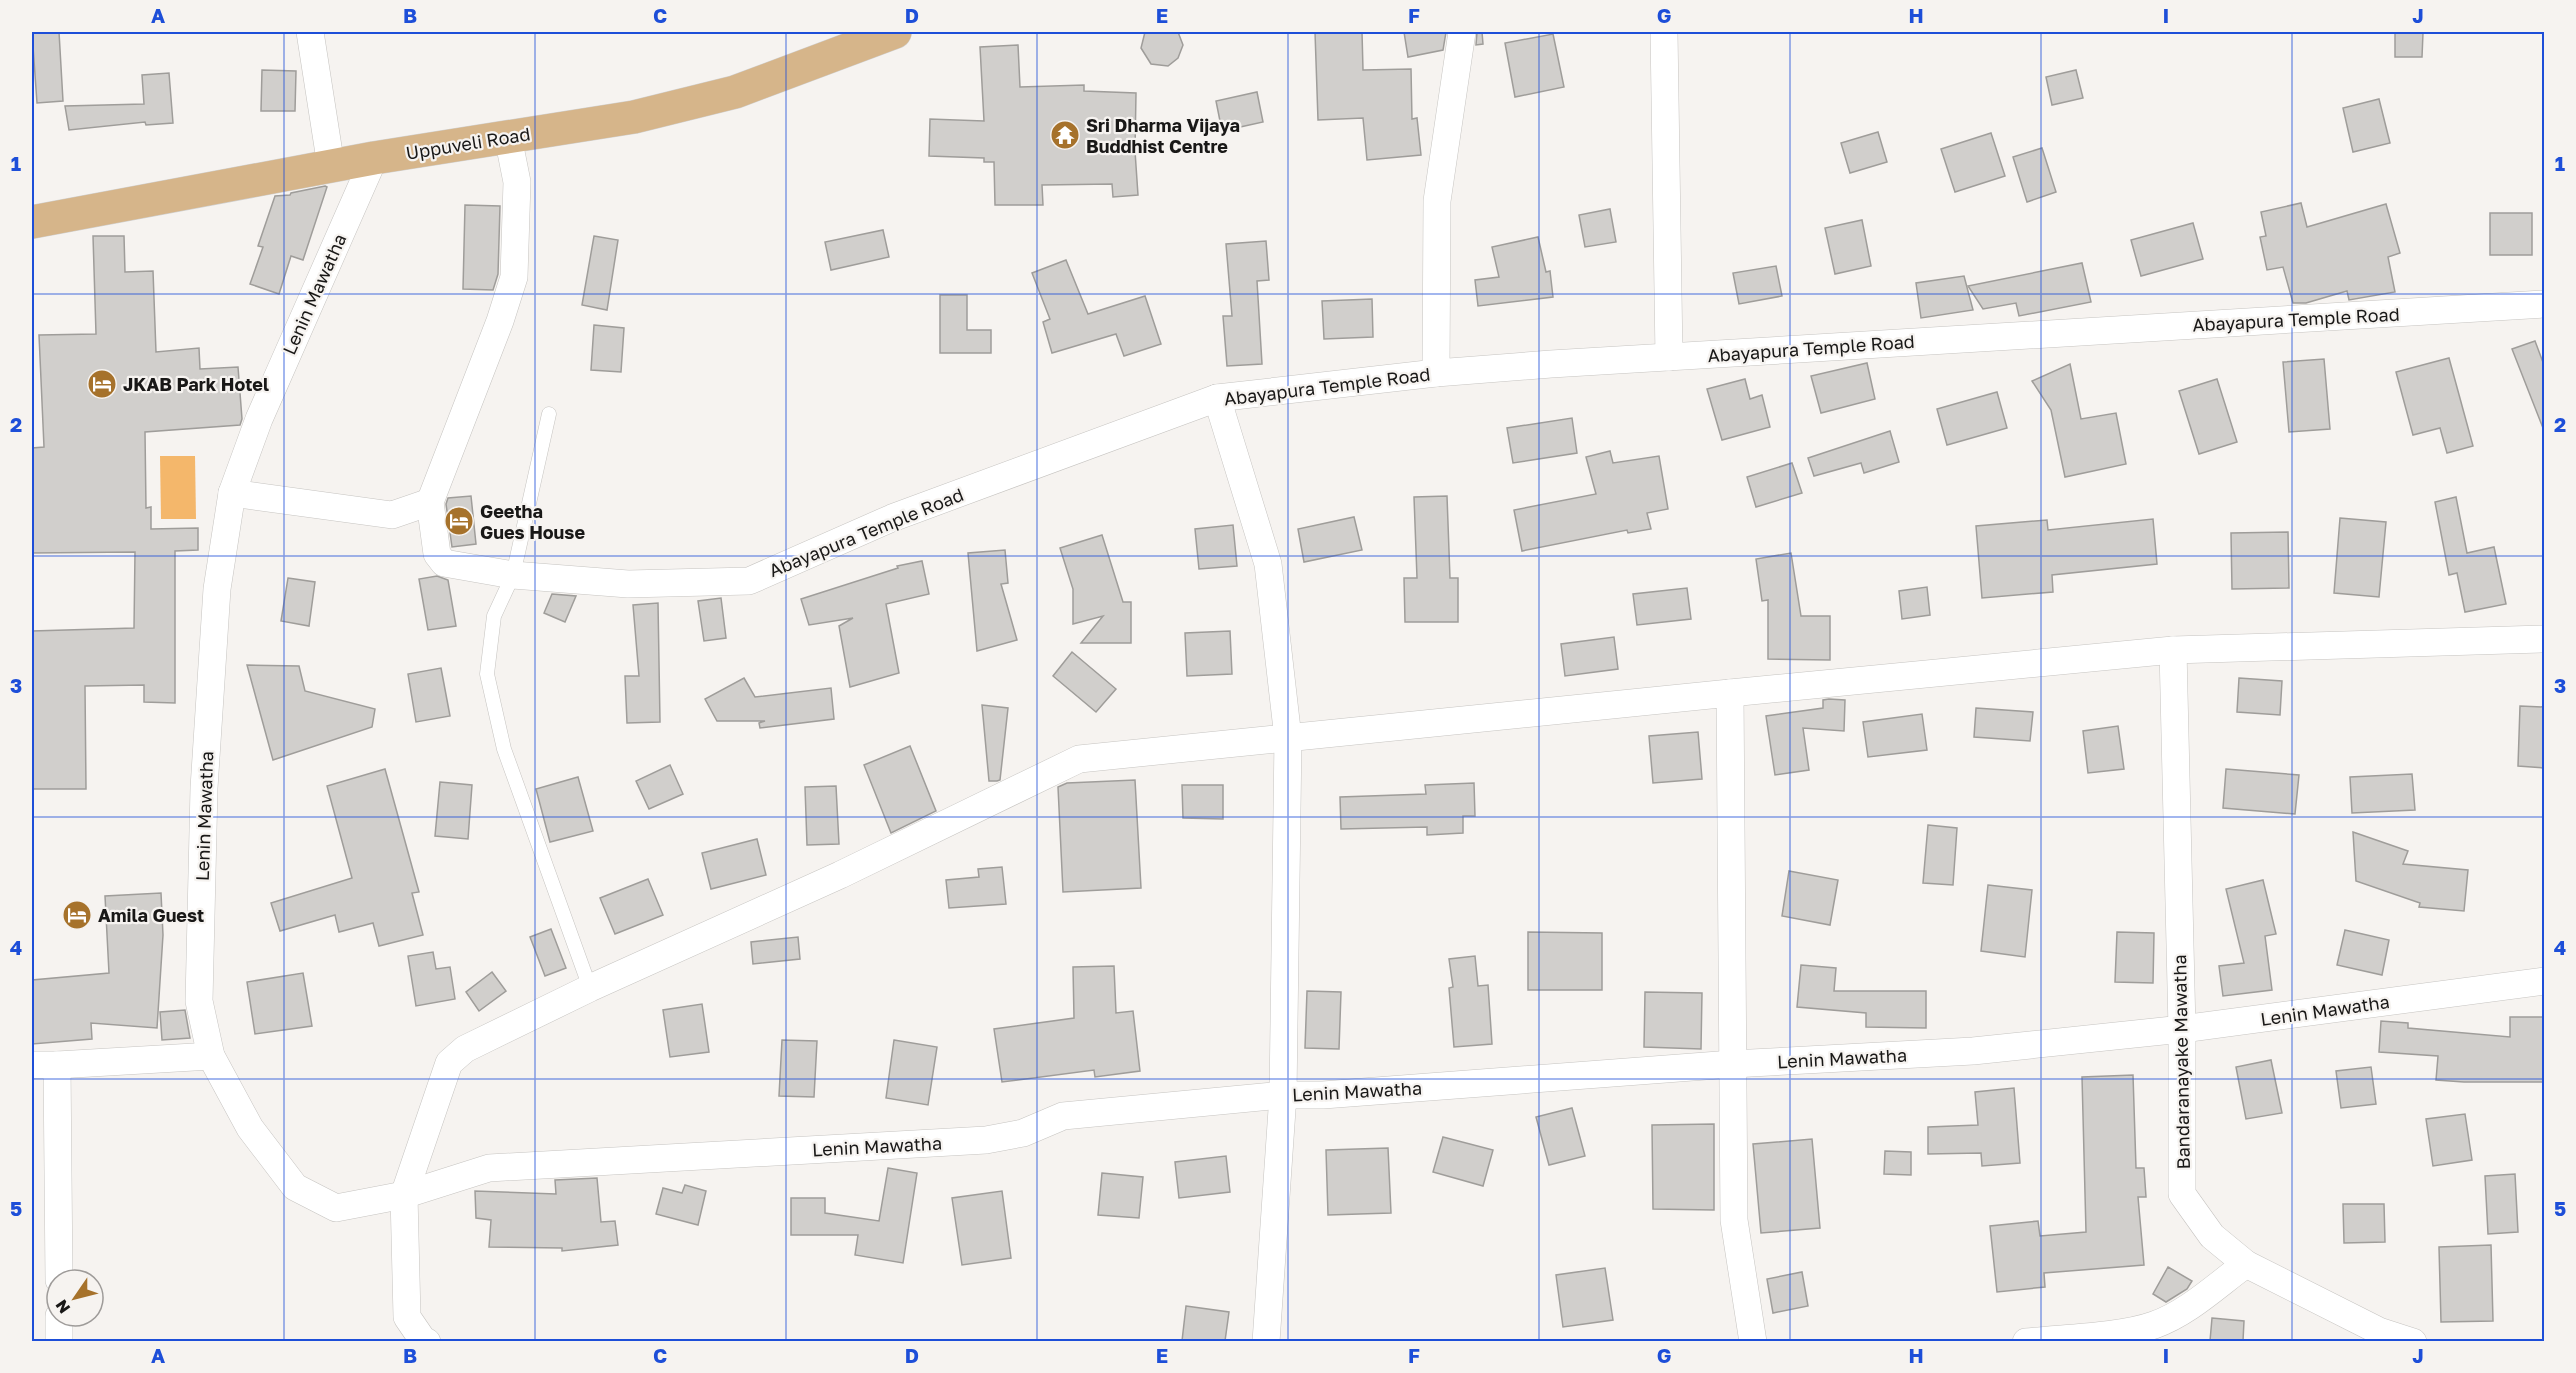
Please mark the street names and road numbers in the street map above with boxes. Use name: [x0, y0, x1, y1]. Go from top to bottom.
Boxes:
street label: Uppuveli Road: [404, 122, 532, 164]
street label: Lenin Mawatha: [277, 230, 351, 358]
street label: Abayapura Temple Road: [2192, 303, 2400, 335]
street label: Abayapura Temple Road: [1707, 330, 1915, 366]
street label: Abayapura Temple Road: [1223, 362, 1431, 410]
street label: Abayapura Temple Road: [766, 483, 966, 581]
street label: Lenin Mawatha: [191, 751, 217, 881]
street label: Bandaranayake Mawatha: [2168, 954, 2194, 1170]
street label: Lenin Mawatha: [2259, 990, 2391, 1030]
street label: Lenin Mawatha: [1776, 1044, 1908, 1072]
street label: Lenin Mawatha: [1291, 1077, 1423, 1105]
street label: Lenin Mawatha: [811, 1132, 943, 1160]

